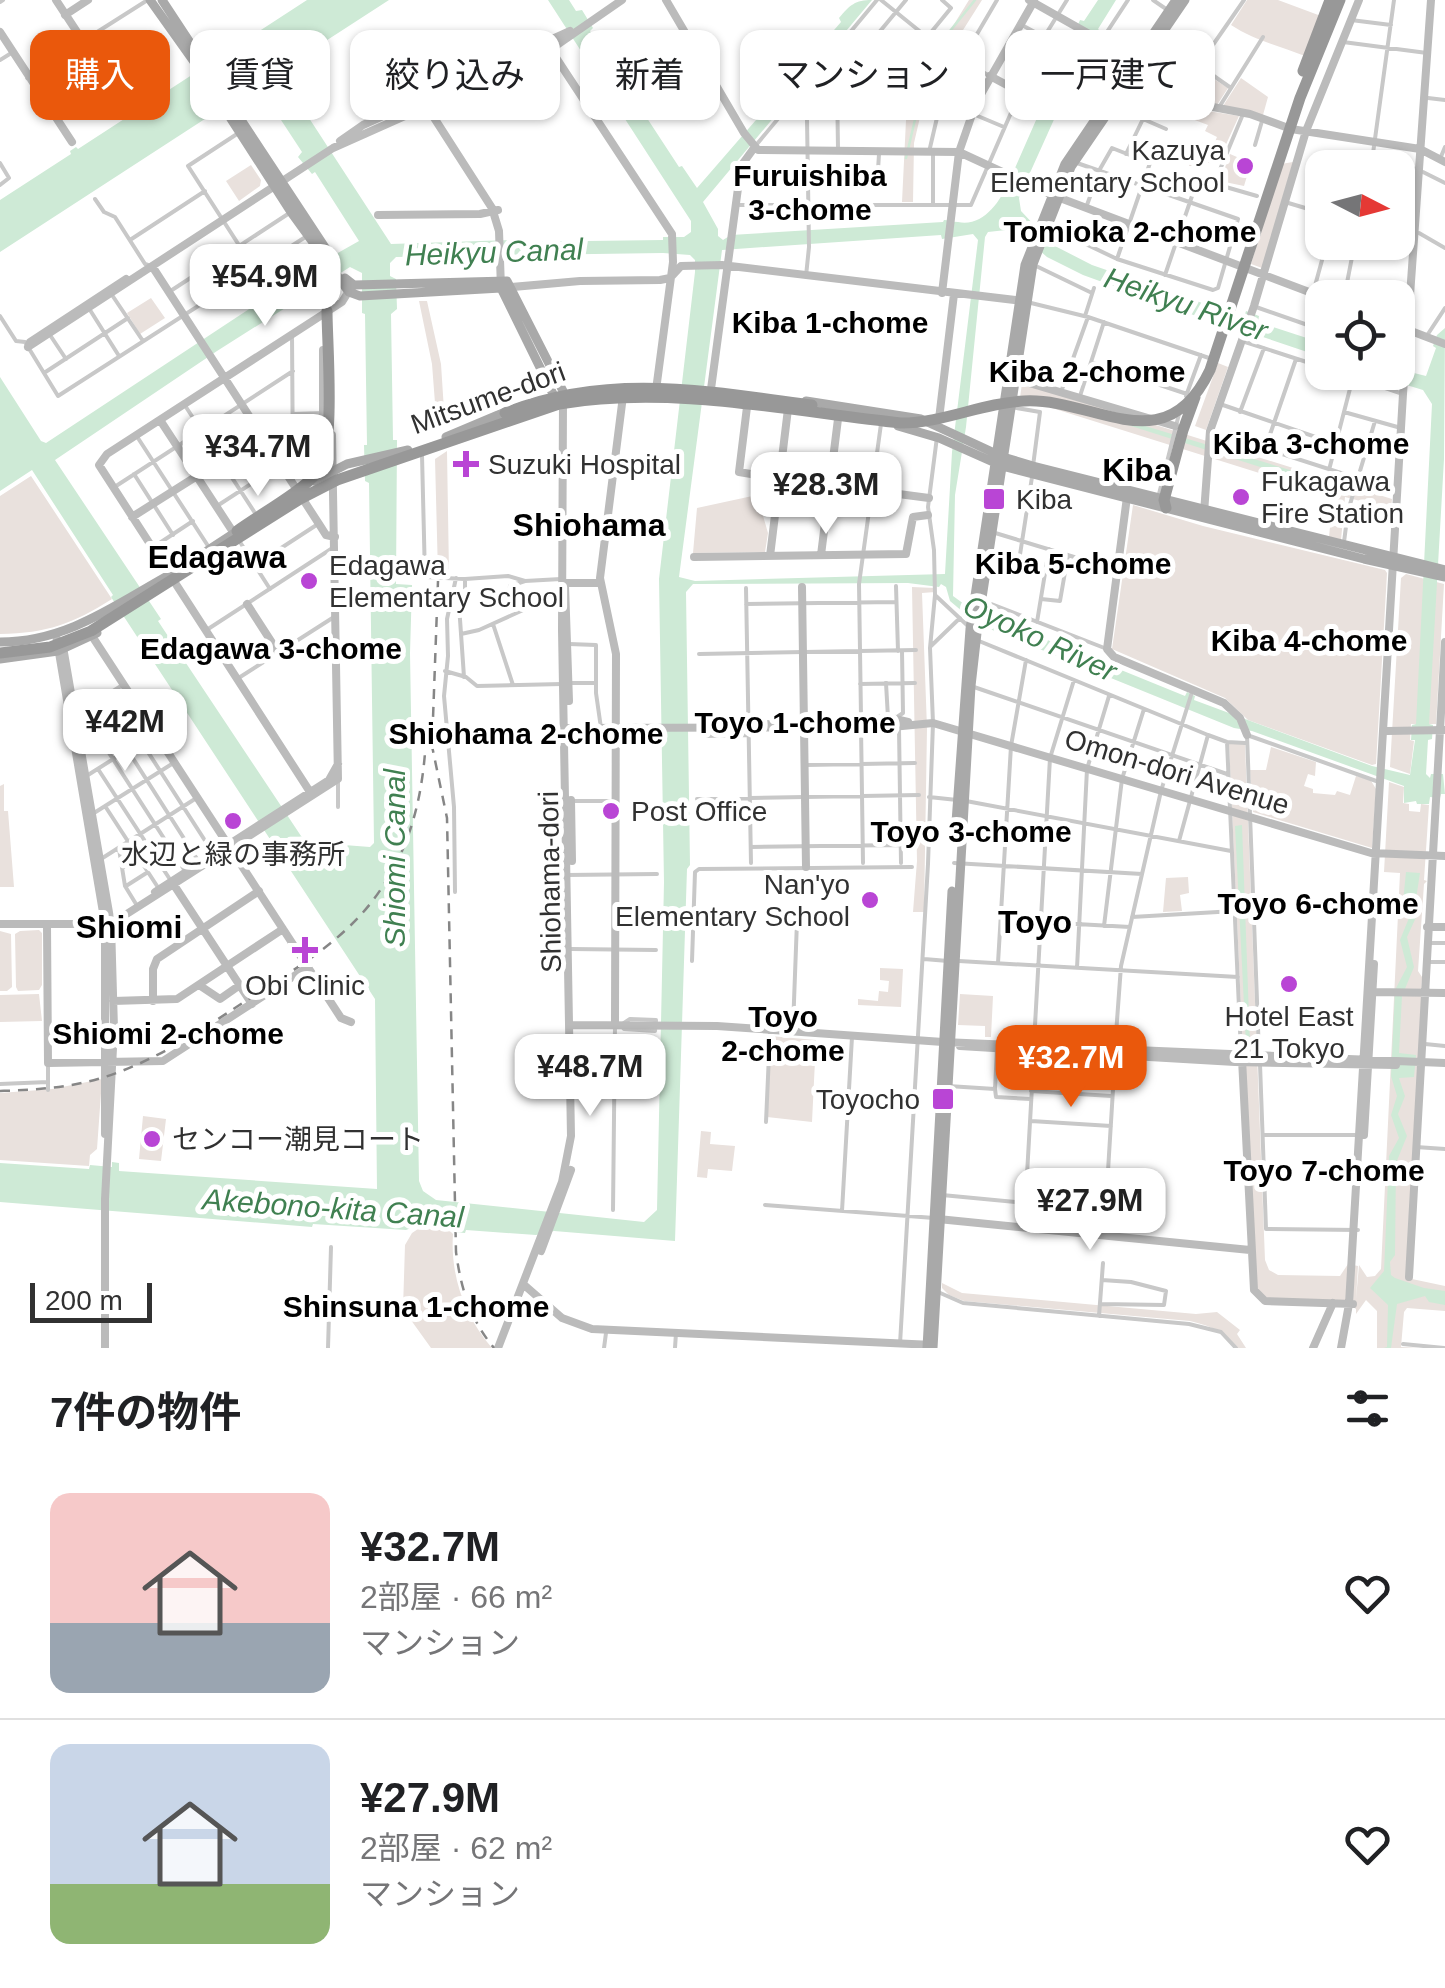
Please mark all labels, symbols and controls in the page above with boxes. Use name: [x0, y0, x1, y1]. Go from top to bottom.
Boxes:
chip: 購入: [30, 30, 170, 120]
chip: 賃貸: [190, 30, 330, 120]
chip: 絞り込み: [350, 30, 560, 120]
chip: 新着: [580, 30, 720, 120]
chip: マンション: [740, 30, 985, 120]
chip: 一戸建て: [1005, 30, 1215, 120]
place label: Kazuya Elementary School: [990, 135, 1225, 198]
north arrow: [1305, 150, 1415, 260]
map controls: [1305, 150, 1415, 390]
marker: Kazuya Elementary School: [1234, 155, 1256, 177]
district label: Furuishiba 3-chome: [733, 159, 887, 226]
district label: Tomioka 2-chome: [1004, 215, 1256, 248]
water label: Heikyu Canal: [404, 232, 585, 272]
pin: ¥54.9M: [184, 244, 346, 329]
text: ¥54.9M: [212, 258, 318, 294]
water label: Heikyu River: [1100, 261, 1273, 348]
button: locate: [1305, 280, 1415, 390]
district label: Kiba 1-chome: [732, 306, 928, 339]
district label: Kiba 2-chome: [989, 355, 1185, 388]
street label: Mitsume-dori: [407, 356, 569, 440]
pin: ¥34.7M: [177, 414, 339, 499]
district label: Kiba 3-chome: [1213, 427, 1409, 460]
text: ¥34.7M: [205, 428, 311, 464]
place label: Suzuki Hospital: [488, 449, 681, 480]
marker: Suzuki Hospital: [453, 451, 479, 477]
pin: ¥28.3M: [745, 452, 907, 537]
district label: Kiba: [1102, 452, 1172, 488]
text: ¥28.3M: [773, 466, 879, 502]
place label: Fukagawa Fire Station: [1261, 466, 1404, 529]
place label: Kiba: [1016, 484, 1072, 515]
marker: Kiba: [981, 486, 1007, 512]
marker: Fukagawa Fire Station: [1230, 486, 1252, 508]
district label: Shiohama: [513, 507, 666, 543]
district label: Edagawa: [148, 539, 287, 575]
district label: Kiba 5-chome: [975, 547, 1171, 580]
place label: Edagawa Elementary School: [329, 550, 564, 613]
marker: Edagawa Elementary School: [298, 570, 320, 592]
water label: Oyoko River: [958, 588, 1123, 688]
district label: Kiba 4-chome: [1211, 624, 1407, 657]
district label: Edagawa 3-chome: [140, 632, 402, 665]
pin: ¥42M: [66, 689, 184, 774]
text: ¥42M: [85, 703, 165, 739]
district label: Toyo 1-chome: [694, 706, 896, 739]
district label: Shiohama 2-chome: [388, 717, 664, 750]
street label: Omon-dori Avenue: [1061, 723, 1293, 821]
water label: Shiomi Canal: [378, 767, 411, 947]
street label: Shiohama-dori: [533, 791, 567, 973]
place label: Post Office: [631, 796, 767, 827]
marker: Post Office: [600, 800, 622, 822]
marker: 水辺と緑の事務所: [222, 810, 244, 832]
district label: Toyo 3-chome: [870, 815, 1072, 848]
place label: 水辺と緑の事務所: [121, 839, 345, 870]
place label: Nan'yo Elementary School: [615, 869, 850, 932]
district label: Toyo 6-chome: [1217, 887, 1419, 920]
marker: Nan'yo Elementary School: [859, 889, 881, 911]
district label: Toyo: [998, 904, 1072, 940]
district label: Shiomi: [76, 909, 182, 945]
marker: Obi Clinic: [292, 937, 318, 963]
place label: Obi Clinic: [245, 970, 365, 1001]
marker: Hotel East 21 Tokyo: [1278, 973, 1300, 995]
district label: Toyo 2-chome: [721, 1000, 845, 1067]
place label: Hotel East 21 Tokyo: [1224, 1001, 1354, 1064]
district label: Shiomi 2-chome: [52, 1017, 284, 1050]
pin: ¥32.7M: [990, 1025, 1152, 1110]
pin: ¥48.7M: [509, 1034, 671, 1119]
text: ¥32.7M: [1018, 1039, 1124, 1075]
text: ¥48.7M: [537, 1048, 643, 1084]
place label: Toyocho: [816, 1084, 920, 1115]
marker: Toyocho: [930, 1086, 956, 1112]
place label: センコー潮見コート: [172, 1124, 424, 1155]
marker: センコー潮見コート: [141, 1128, 163, 1150]
district label: Toyo 7-chome: [1223, 1154, 1425, 1187]
pin: ¥27.9M: [1009, 1168, 1171, 1253]
water label: Akebono-kita Canal: [199, 1182, 466, 1234]
text: ¥27.9M: [1037, 1182, 1143, 1218]
scale bar: [30, 1278, 152, 1322]
text: 200 m: [45, 1285, 123, 1316]
district label: Shinsuna 1-chome: [283, 1290, 549, 1323]
icon: filters: [1340, 1381, 1395, 1436]
text: 7件の物件: [50, 1389, 241, 1436]
text: ¥32.7M: [360, 1523, 500, 1570]
icon: home: [130, 1533, 250, 1653]
icon: heart: [1340, 1566, 1395, 1621]
text: 2部屋 · 66 m²: [360, 1579, 552, 1615]
text: マンション: [360, 1625, 520, 1661]
text: ¥27.9M: [360, 1774, 500, 1821]
icon: home: [130, 1784, 250, 1904]
icon: heart: [1340, 1817, 1395, 1872]
text: 2部屋 · 62 m²: [360, 1830, 552, 1866]
text: マンション: [360, 1876, 520, 1912]

